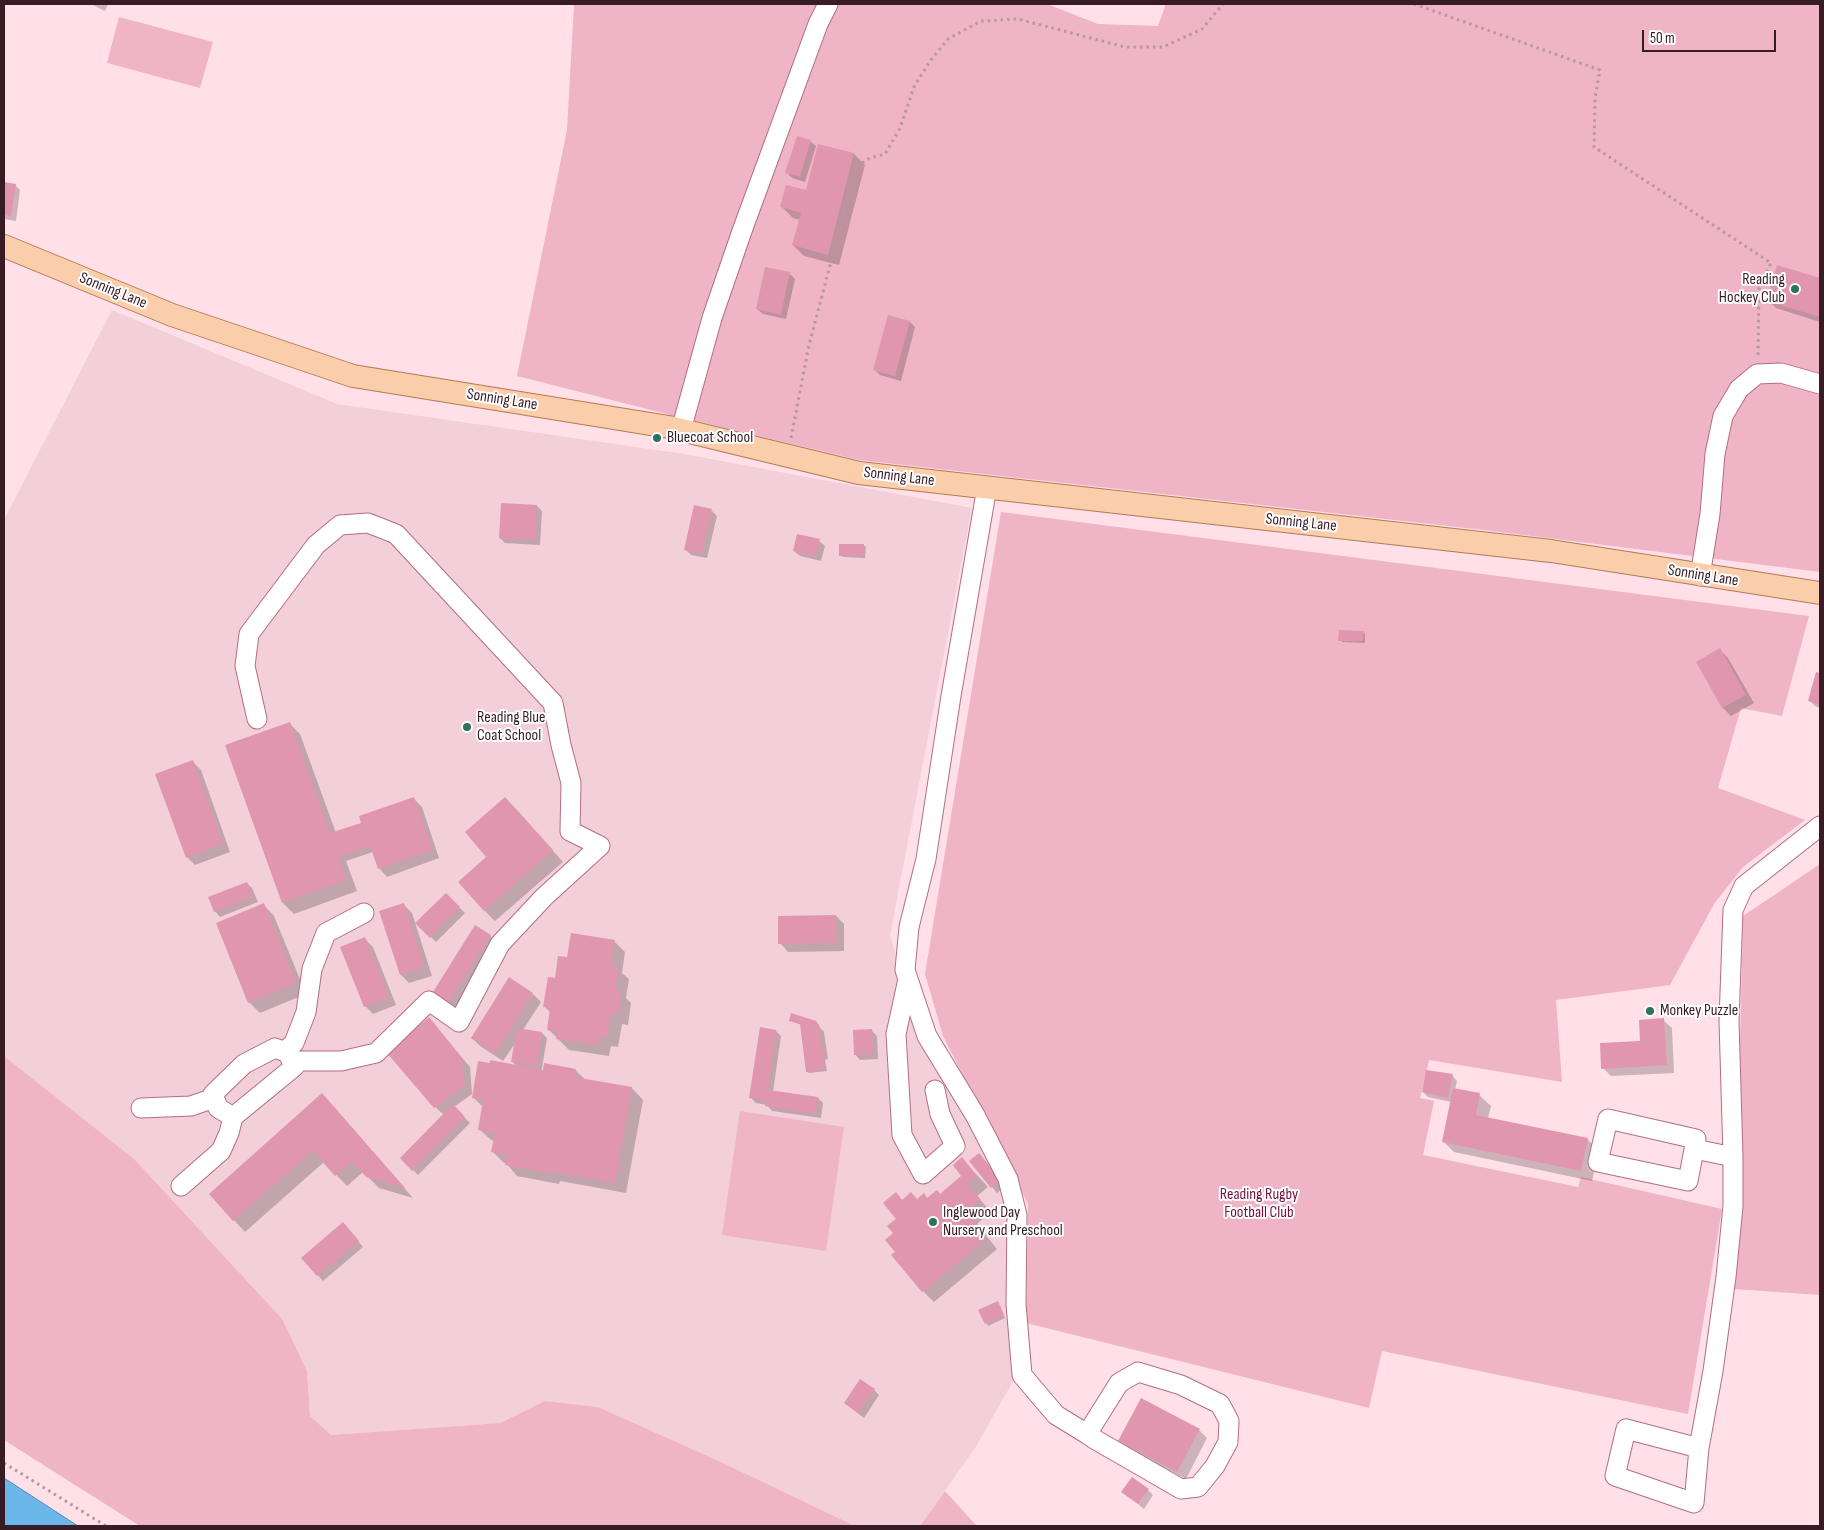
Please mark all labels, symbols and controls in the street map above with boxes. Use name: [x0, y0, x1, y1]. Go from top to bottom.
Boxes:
scale bar: [1644, 20, 1778, 52]
text: 50 m: [1650, 29, 1675, 48]
street label: Sonning Lane: [76, 269, 150, 313]
place label: Reading Hockey Club: [1719, 270, 1785, 308]
marker: Reading Hockey Club: [1789, 283, 1801, 295]
street label: Sonning Lane: [465, 385, 539, 415]
place label: Bluecoat School: [667, 428, 753, 448]
marker: Bluecoat School: [651, 432, 663, 444]
street label: Sonning Lane: [862, 463, 936, 491]
street label: Sonning Lane: [1265, 510, 1337, 536]
street label: Sonning Lane: [1666, 561, 1740, 591]
place label: Reading Blue Coat School: [477, 708, 545, 746]
marker: Reading Blue Coat School: [461, 721, 473, 733]
place label: Monkey Puzzle: [1660, 1001, 1738, 1021]
marker: Monkey Puzzle: [1644, 1005, 1656, 1017]
park label: Reading Rugby Football Club: [1220, 1185, 1298, 1223]
place label: Inglewood Day Nursery and Preschool: [943, 1203, 1063, 1241]
marker: Inglewood Day Nursery and Preschool: [927, 1216, 939, 1228]

